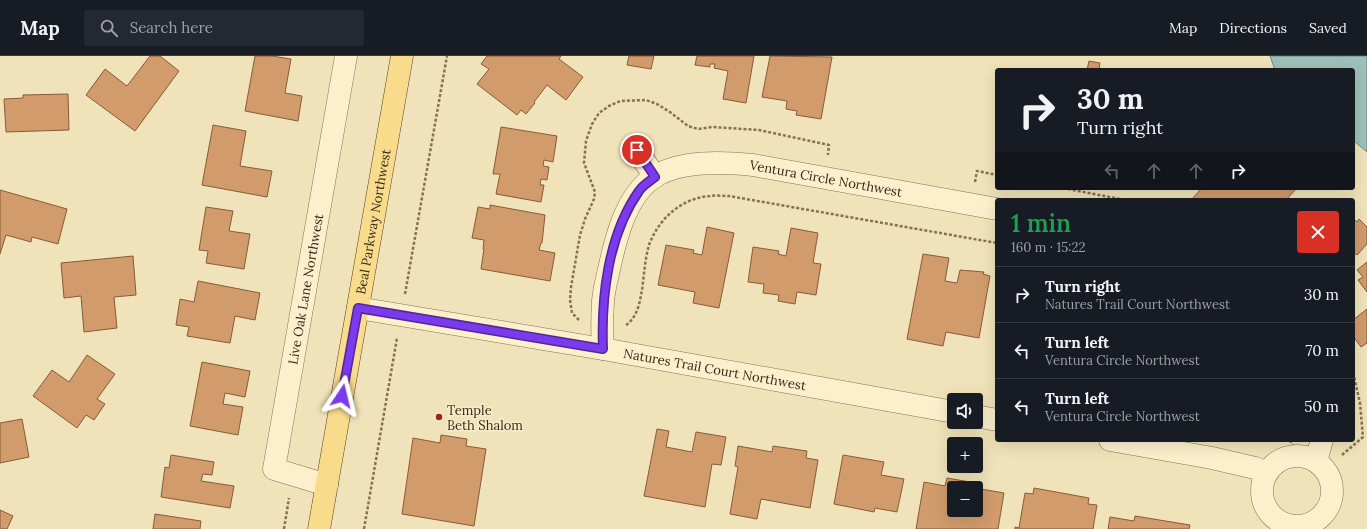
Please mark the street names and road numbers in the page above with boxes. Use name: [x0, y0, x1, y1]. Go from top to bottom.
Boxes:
street label: Beal Parkway Northwest: [352, 148, 394, 296]
street label: Ventura Circle Northwest: [747, 156, 904, 200]
street label: Live Oak Lane Northwest: [284, 212, 327, 366]
street label: Natures Trail Court Northwest: [622, 344, 807, 394]

